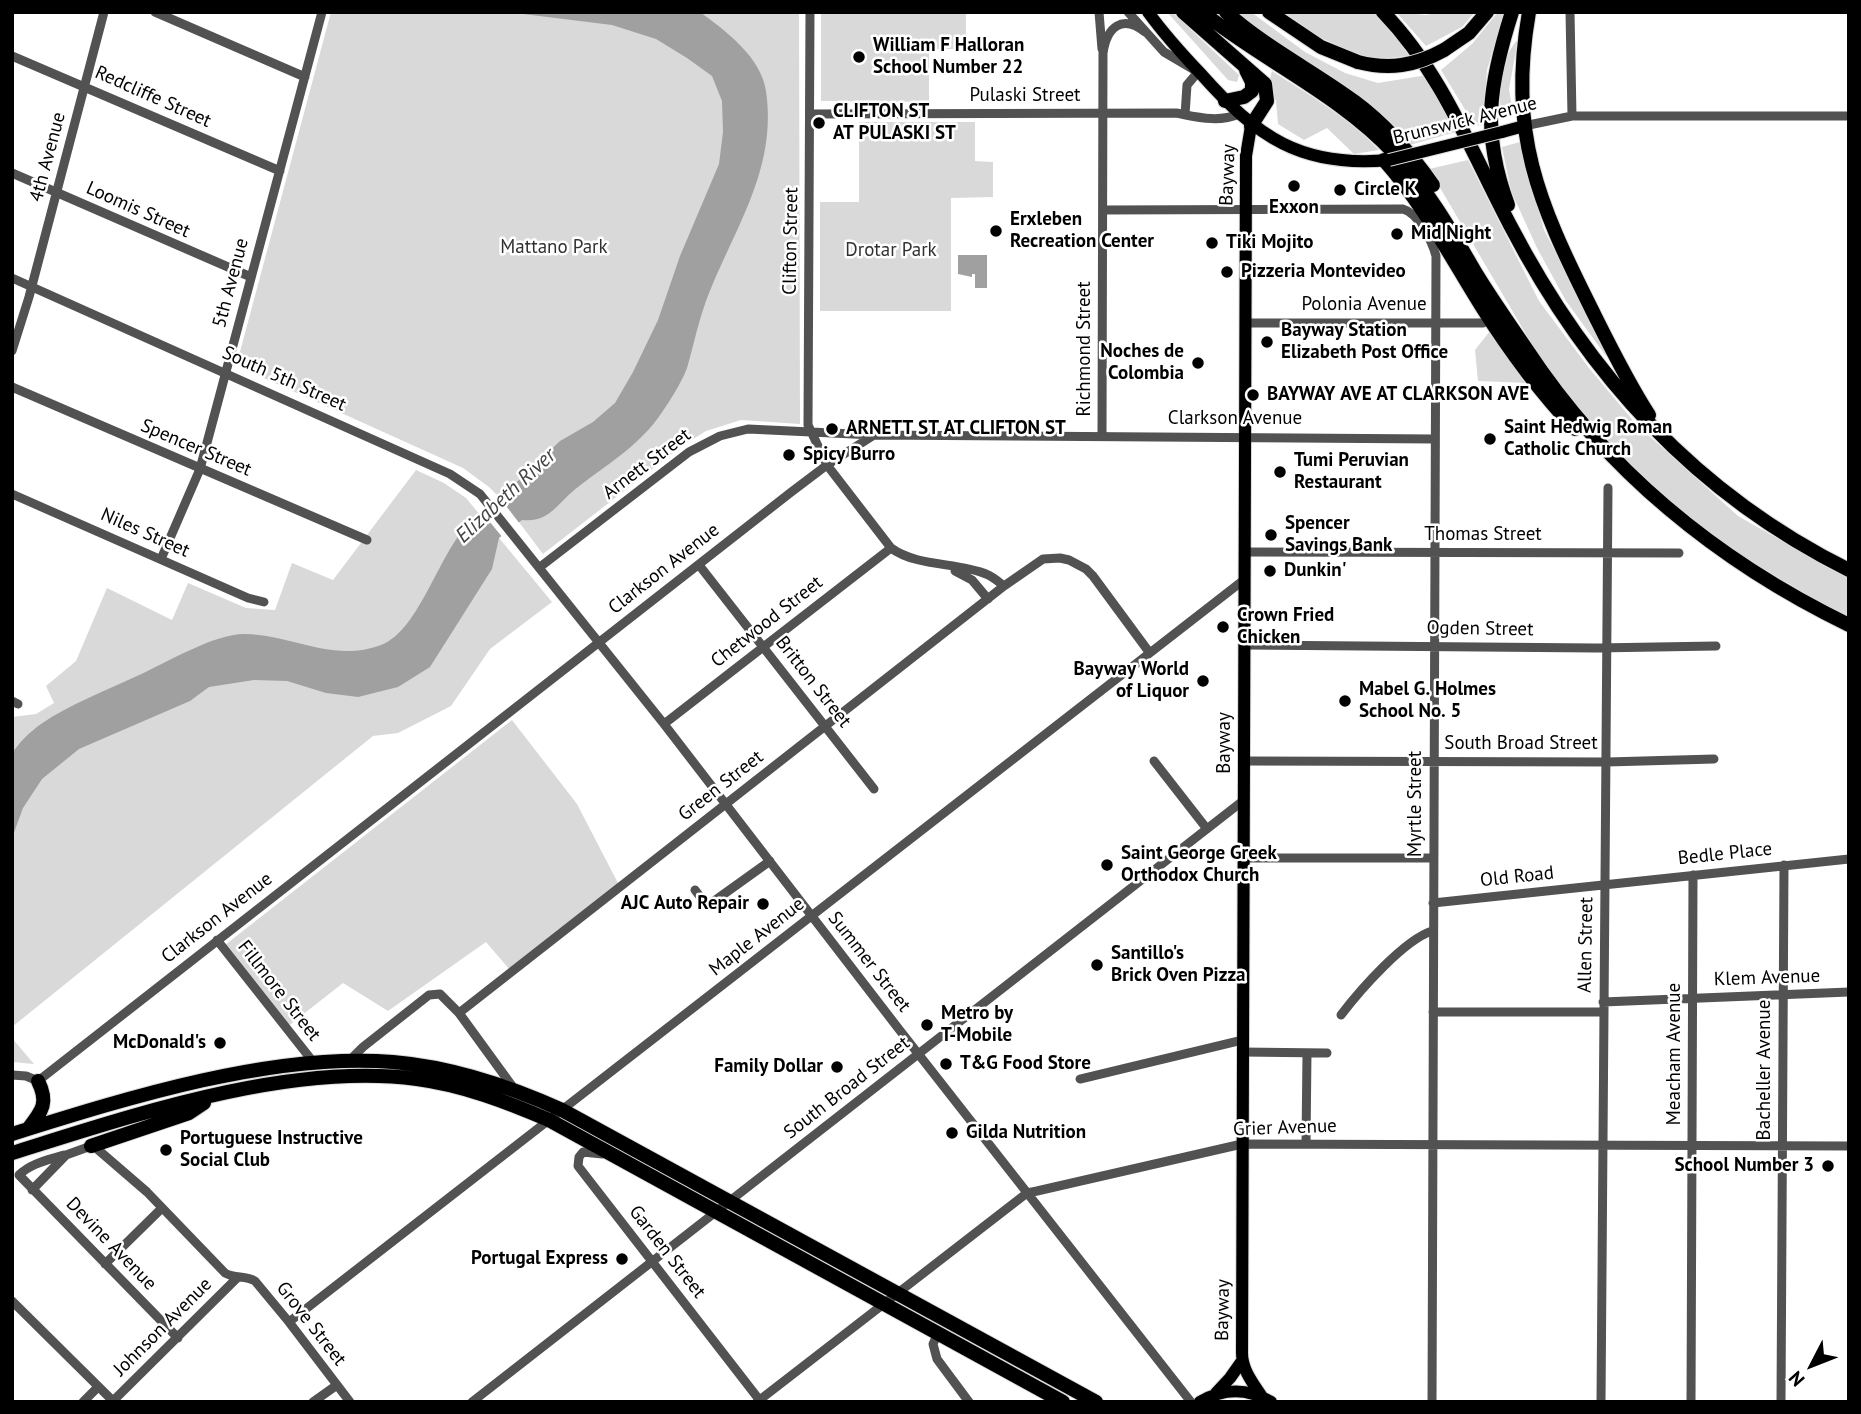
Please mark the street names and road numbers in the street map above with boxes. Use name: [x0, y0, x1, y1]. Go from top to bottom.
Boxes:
street label: Redcliffe Street: [91, 61, 215, 133]
street label: Pulaski Street: [970, 85, 1080, 107]
street label: Brunswick Avenue: [1391, 92, 1539, 150]
street label: 4th Avenue: [25, 110, 71, 204]
street label: Bayway: [1216, 144, 1240, 206]
street label: Loomis Street: [83, 177, 193, 243]
street label: Clifton Street: [779, 187, 803, 295]
street label: 5th Avenue: [208, 236, 254, 330]
street label: Richmond Street: [1074, 281, 1096, 417]
street label: Polonia Avenue: [1301, 294, 1427, 316]
street label: South 5th Street: [219, 341, 349, 417]
street label: Clarkson Avenue: [1168, 408, 1302, 430]
street label: Spencer Street: [137, 414, 255, 482]
street label: Arnett Street: [599, 424, 695, 504]
street label: Niles Street: [97, 503, 193, 563]
street label: Clarkson Avenue: [604, 519, 724, 619]
street label: Thomas Street: [1424, 524, 1542, 546]
street label: Chetwood Street: [707, 571, 827, 673]
street label: Ogden Street: [1426, 617, 1534, 641]
street label: Britton Street: [770, 632, 856, 732]
street label: Bayway: [1214, 712, 1236, 774]
street label: South Broad Street: [1444, 733, 1598, 755]
street label: Green Street: [674, 746, 768, 826]
street label: Myrtle Street: [1405, 751, 1427, 857]
street label: Bedle Place: [1677, 838, 1773, 870]
street label: Old Road: [1479, 862, 1555, 892]
street label: Clarkson Avenue: [157, 868, 277, 968]
street label: Maple Avenue: [705, 893, 809, 981]
street label: Allen Street: [1574, 897, 1598, 993]
street label: Summer Street: [823, 907, 915, 1017]
street label: Fillmore Street: [233, 936, 325, 1046]
street label: Klem Avenue: [1713, 965, 1821, 991]
street label: Meacham Avenue: [1664, 983, 1686, 1125]
street label: Bacheller Avenue: [1754, 1000, 1776, 1140]
street label: South Broad Street: [780, 1032, 914, 1144]
street label: Grier Avenue: [1233, 1115, 1337, 1141]
street label: Devine Avenue: [61, 1193, 161, 1295]
street label: Garden Street: [624, 1201, 710, 1303]
street label: Johnson Avenue: [109, 1273, 217, 1381]
street label: Grove Street: [271, 1277, 351, 1371]
street label: Bayway: [1211, 1279, 1235, 1341]

